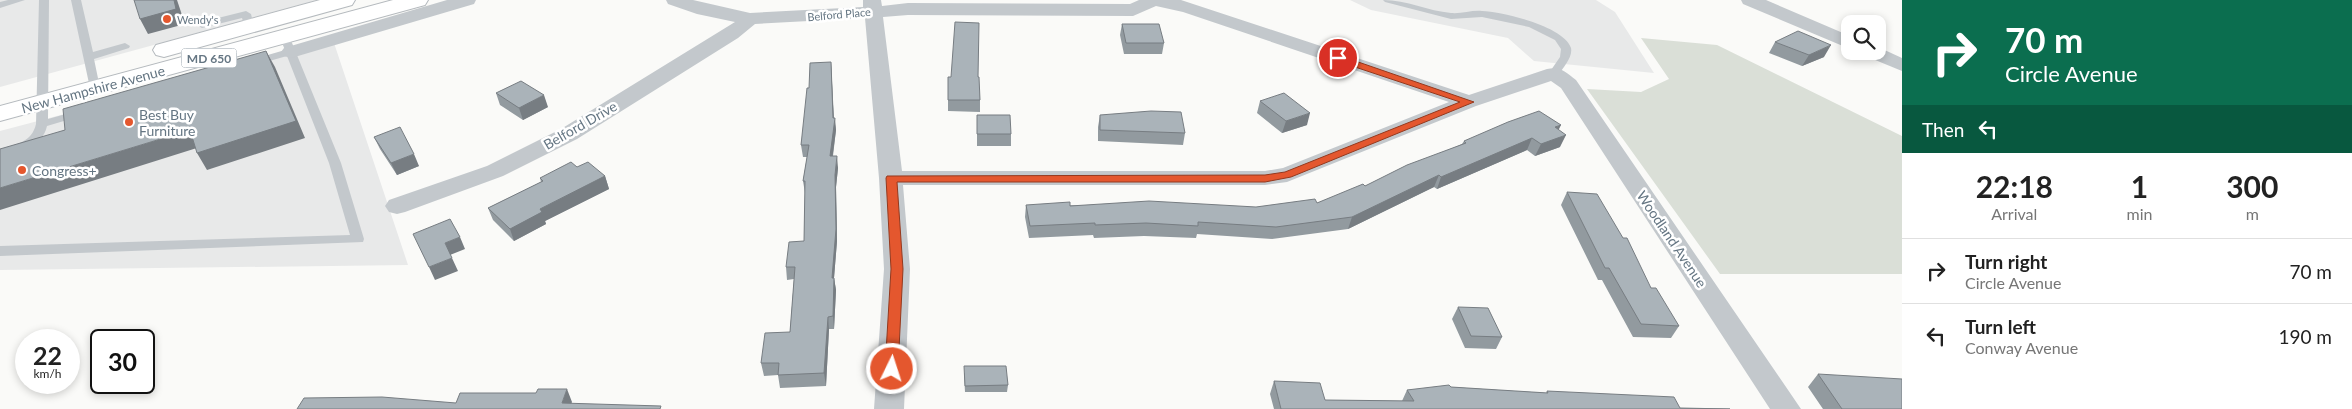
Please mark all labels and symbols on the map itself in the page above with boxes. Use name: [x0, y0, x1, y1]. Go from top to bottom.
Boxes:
street label: Belford Place: [807, 5, 871, 23]
marker: Wendy's: [161, 13, 173, 25]
place label: Wendy's: [177, 13, 219, 26]
pin: [1317, 37, 1359, 79]
road number: MD 650: [182, 48, 236, 68]
street label: New Hampshire Avenue: [19, 62, 167, 116]
street label: Belford Drive: [540, 97, 620, 153]
place label: Best Buy Furniture: [139, 106, 196, 139]
marker: Best Buy Furniture: [123, 116, 135, 128]
place label: Congress+: [32, 162, 97, 179]
marker: Congress+: [16, 164, 28, 176]
street label: Woodland Avenue: [1633, 187, 1711, 291]
speed limit sign: 30: [90, 329, 155, 394]
position arrow: [865, 342, 917, 394]

